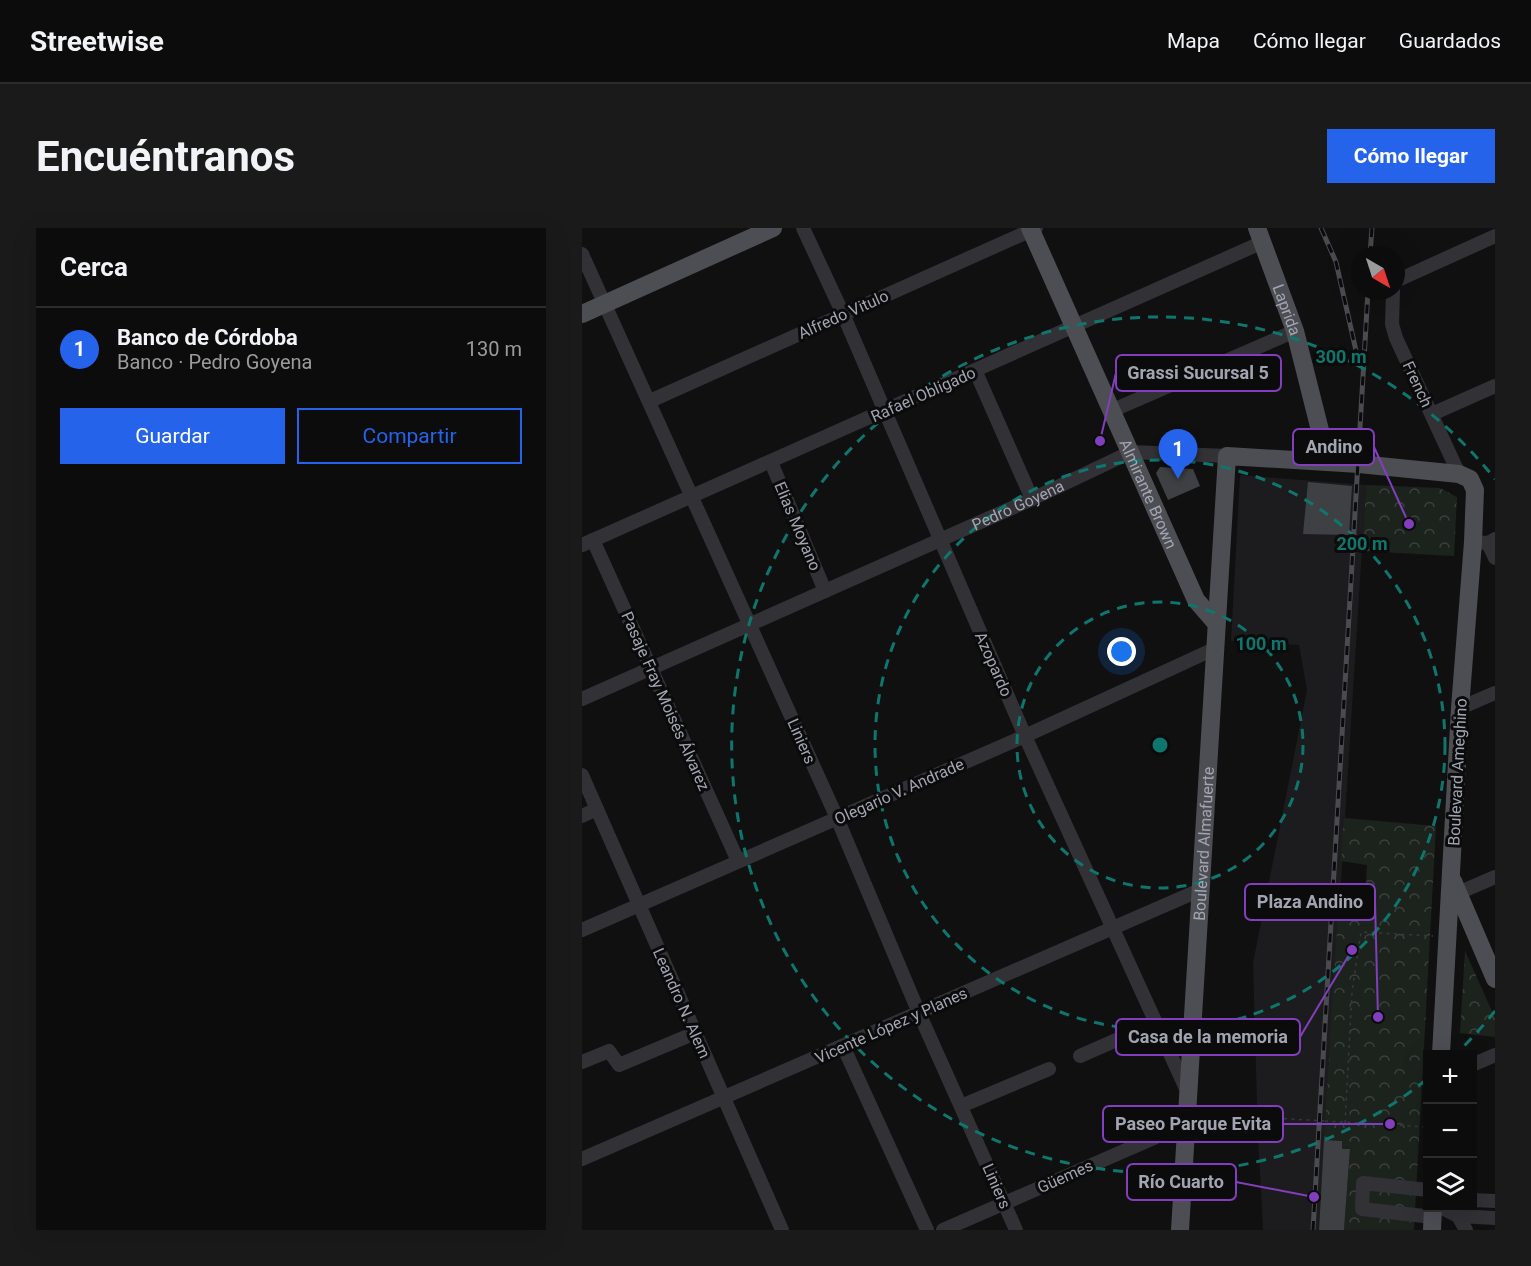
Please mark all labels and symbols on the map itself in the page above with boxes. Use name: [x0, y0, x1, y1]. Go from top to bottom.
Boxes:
north arrow: [1351, 246, 1405, 300]
street label: Laprida: [1268, 281, 1305, 338]
street label: Alfredo Vitulo: [795, 286, 891, 343]
text: 300 m: [1315, 346, 1367, 367]
callout: Grassi Sucursal 5: [1116, 355, 1281, 391]
street label: French: [1399, 358, 1436, 410]
text: Grassi Sucursal 5: [1127, 362, 1269, 383]
street label: Rafael Obligado: [868, 363, 979, 426]
callout: Andino: [1293, 429, 1374, 465]
pin: 1: [1158, 430, 1198, 479]
street label: Almirante Brown: [1115, 436, 1181, 552]
text: Andino: [1305, 436, 1363, 457]
street label: Pedro Goyena: [969, 476, 1067, 535]
street label: Elias Moyano: [770, 479, 825, 574]
text: 200 m: [1336, 533, 1388, 554]
street label: Pasaje Fray Moisés Álvarez: [617, 609, 714, 794]
street label: Azopardo: [971, 629, 1016, 699]
text: 100 m: [1235, 633, 1287, 654]
your location: [1107, 637, 1136, 666]
street label: Boulevard Ameghino: [1444, 698, 1471, 846]
street label: Liniers: [783, 716, 820, 767]
centre of rings: [1150, 735, 1170, 755]
street label: Olegario V. Andrade: [832, 754, 967, 829]
street label: Boulevard Almafuerte: [1190, 766, 1218, 921]
callout: Plaza Andino: [1245, 884, 1375, 920]
text: Plaza Andino: [1257, 891, 1363, 912]
street label: Leandro N. Alem: [649, 945, 714, 1061]
street label: Vicente López y Planes: [812, 983, 970, 1068]
callout: Casa de la memoria: [1116, 1019, 1300, 1055]
text: Casa de la memoria: [1128, 1026, 1288, 1047]
callout: Paseo Parque Evita: [1103, 1106, 1283, 1142]
text: Paseo Parque Evita: [1115, 1113, 1271, 1134]
street label: Güemes: [1034, 1156, 1096, 1197]
street label: Liniers: [978, 1161, 1015, 1212]
callout: Río Cuarto: [1127, 1164, 1236, 1200]
text: Río Cuarto: [1138, 1171, 1224, 1192]

